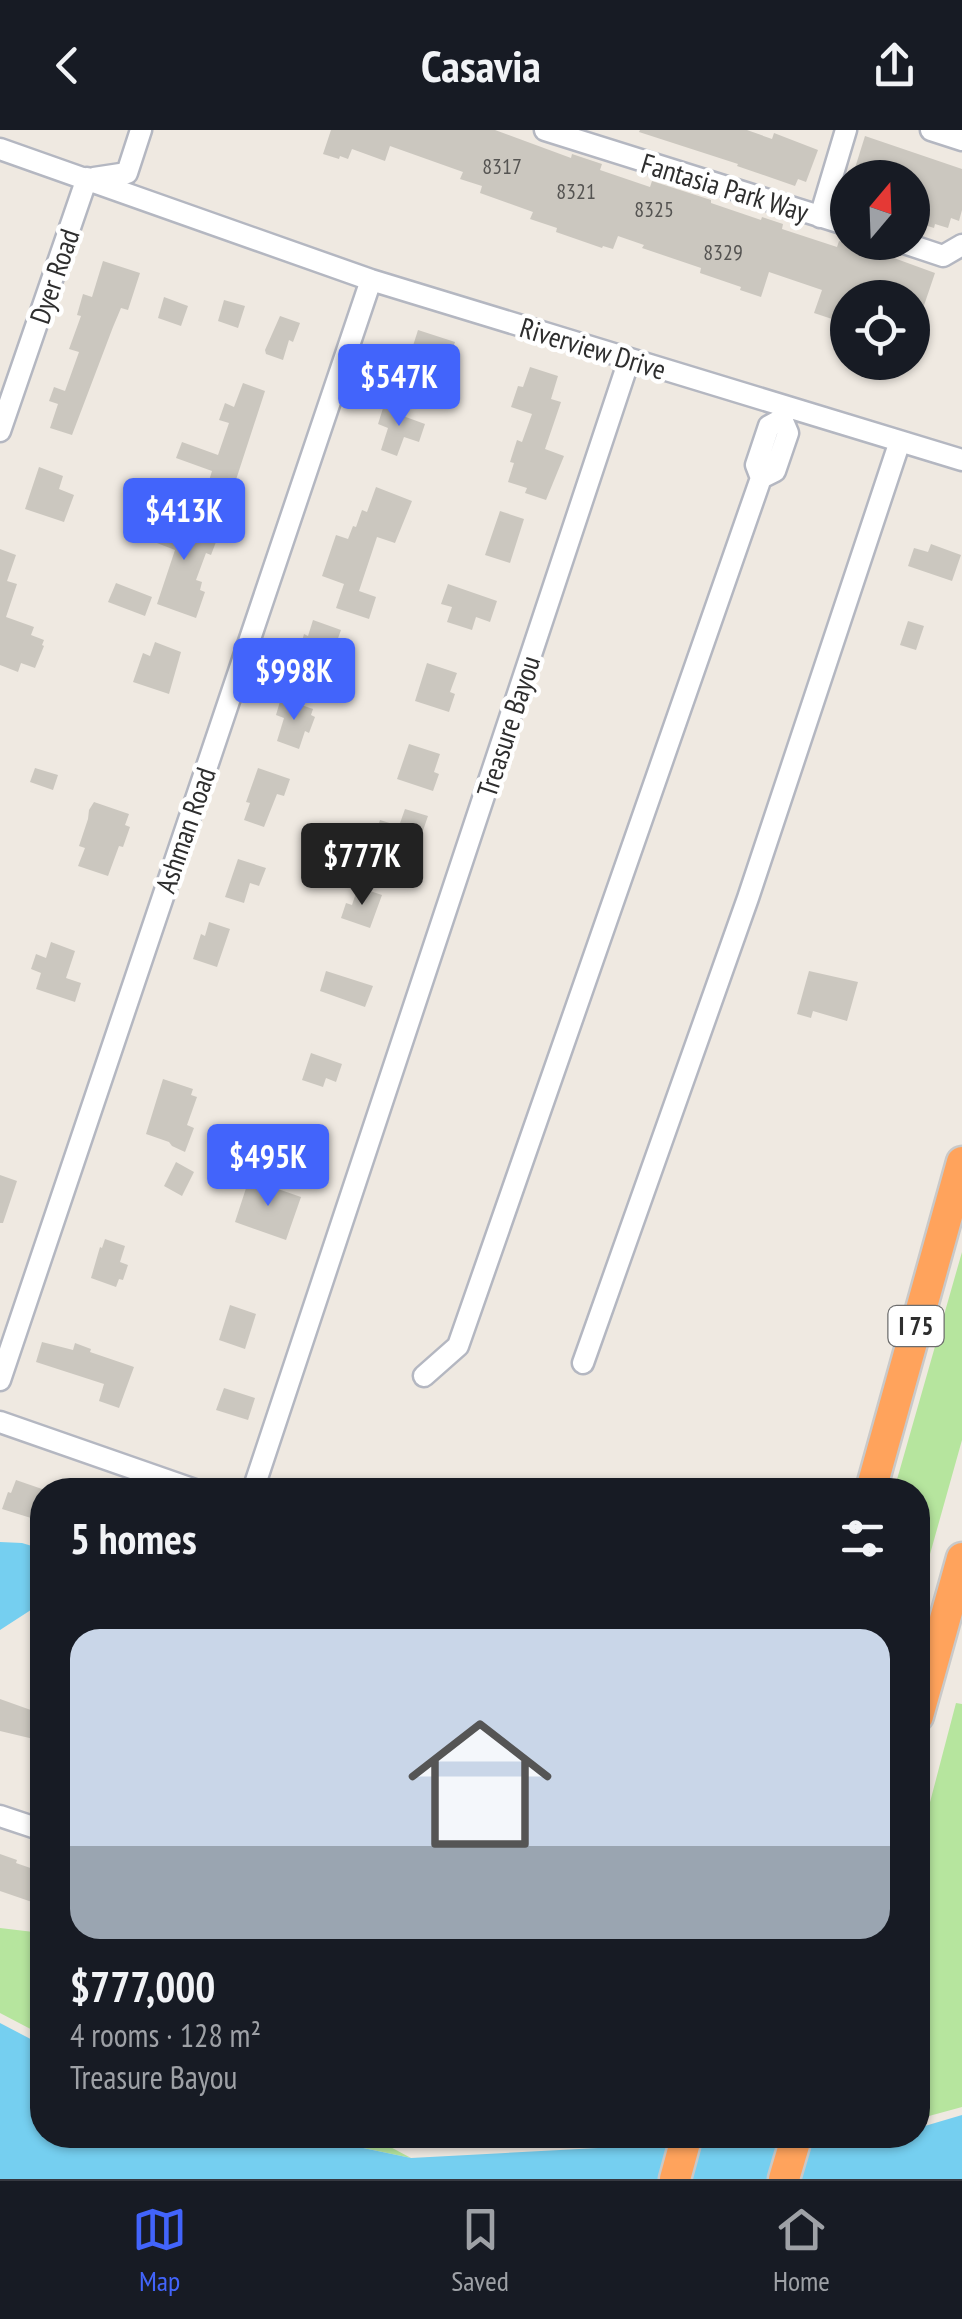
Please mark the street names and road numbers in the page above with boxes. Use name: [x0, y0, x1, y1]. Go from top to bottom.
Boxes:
street label: Fantasia Park Way: [637, 144, 813, 230]
street label: Dyer Road: [21, 224, 87, 328]
street label: Riverview Drive: [516, 308, 670, 388]
street label: Treasure Bayou: [468, 651, 548, 801]
street label: Ashman Road: [146, 762, 224, 898]
road number: I 75: [888, 1306, 944, 1346]

